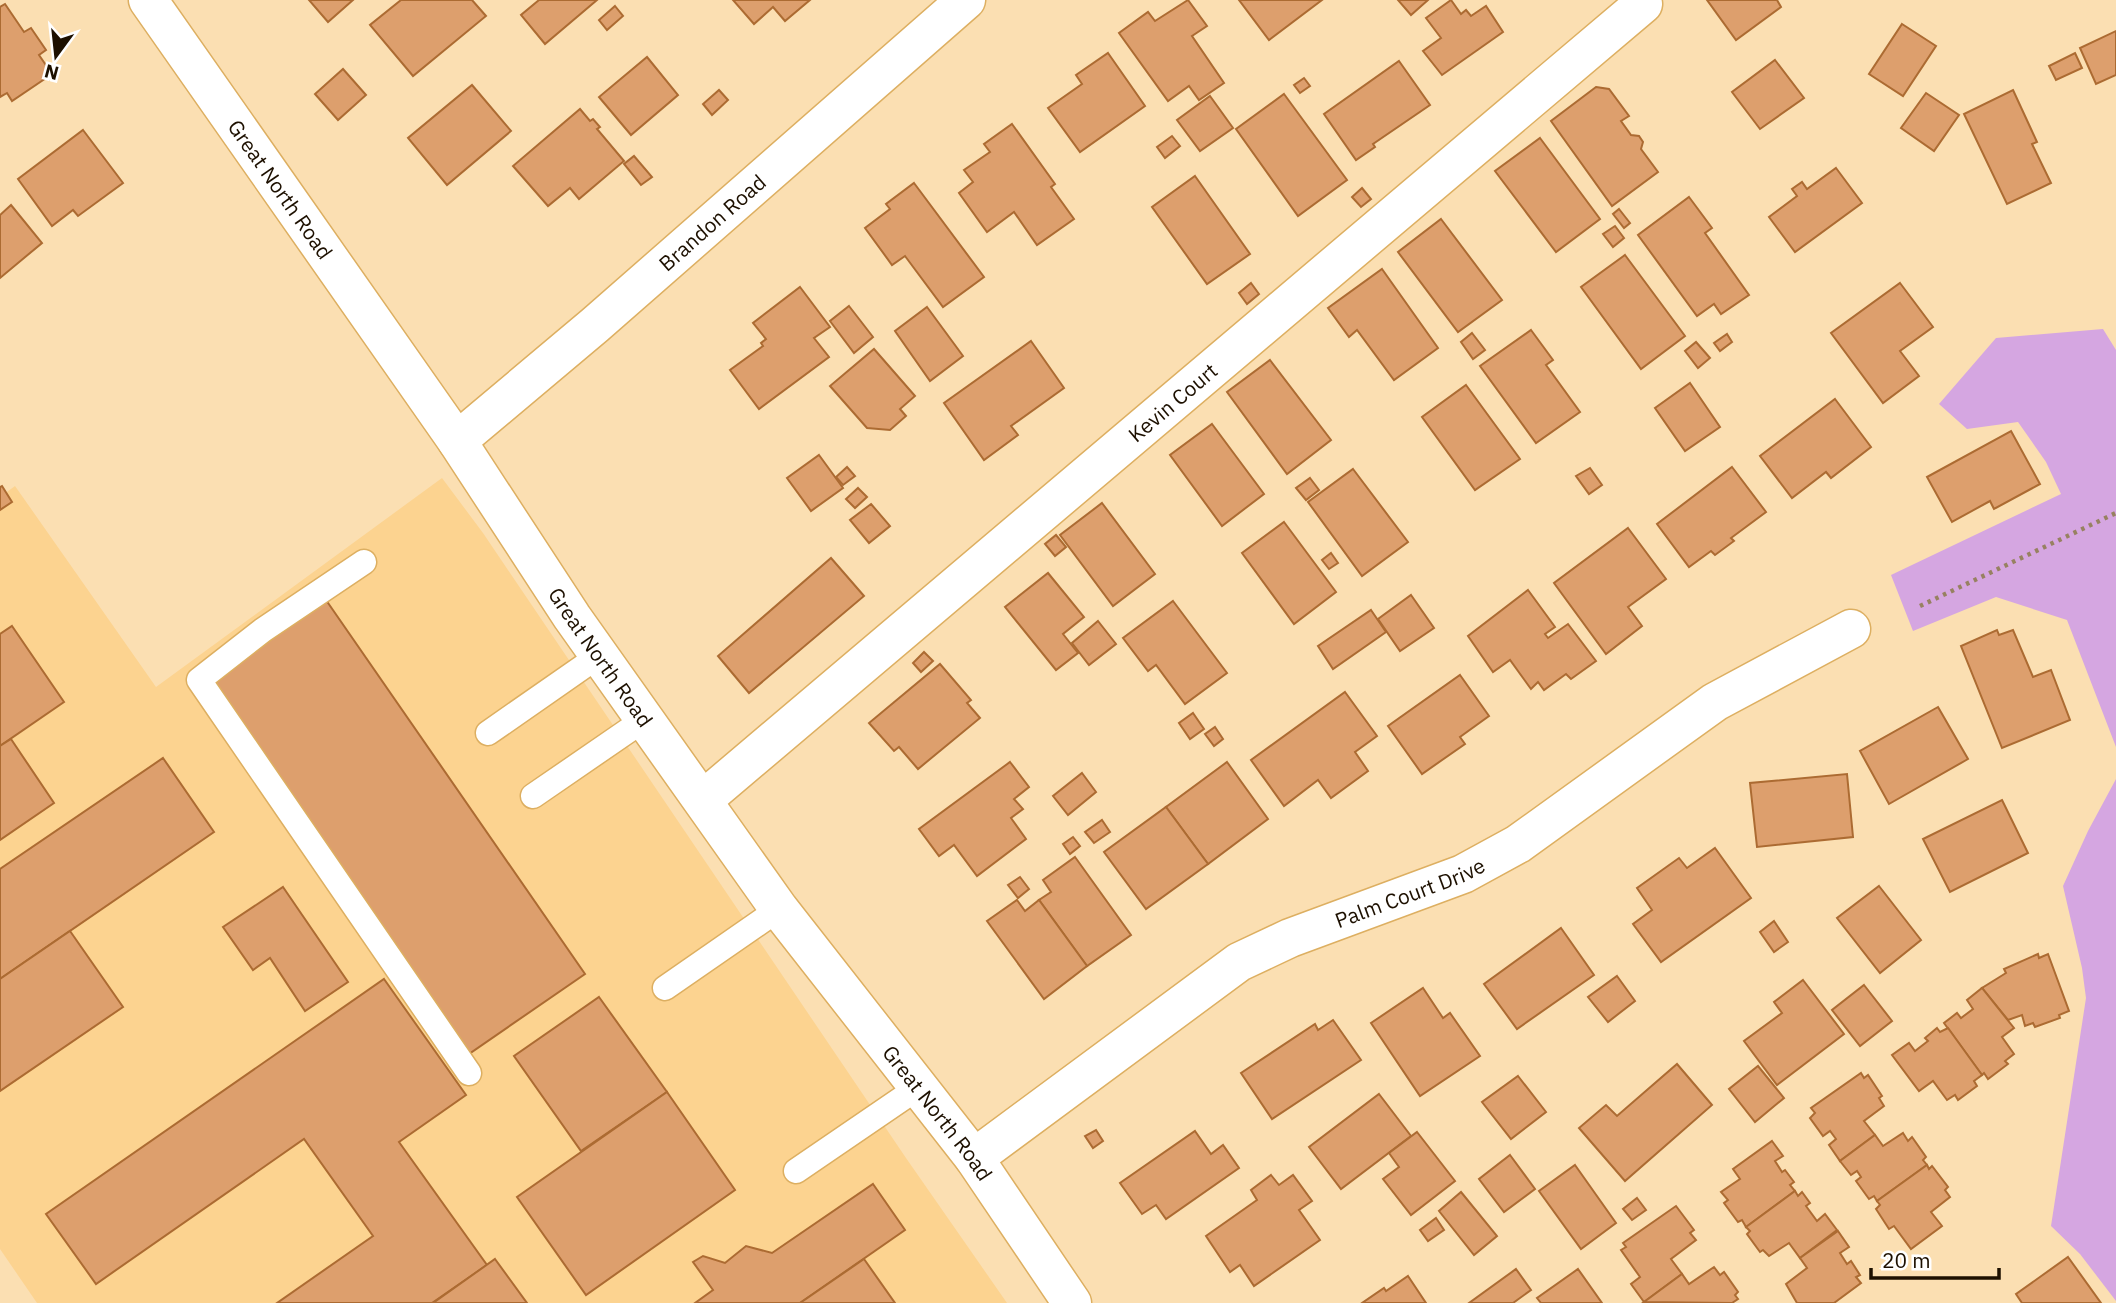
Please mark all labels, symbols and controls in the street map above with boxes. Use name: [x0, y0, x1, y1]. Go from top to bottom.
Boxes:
north arrow: [21, 21, 91, 91]
text: N: [42, 59, 61, 86]
street label: Great North Road: [222, 114, 339, 264]
street label: Brandon Road: [653, 168, 772, 277]
street label: Kevin Court: [1122, 356, 1223, 448]
street label: Great North Road: [542, 582, 659, 732]
street label: Palm Court Drive: [1331, 851, 1490, 934]
street label: Great North Road: [877, 1039, 999, 1186]
scale bar: [1871, 1236, 1999, 1280]
text: 20 m: [1882, 1246, 1931, 1274]

